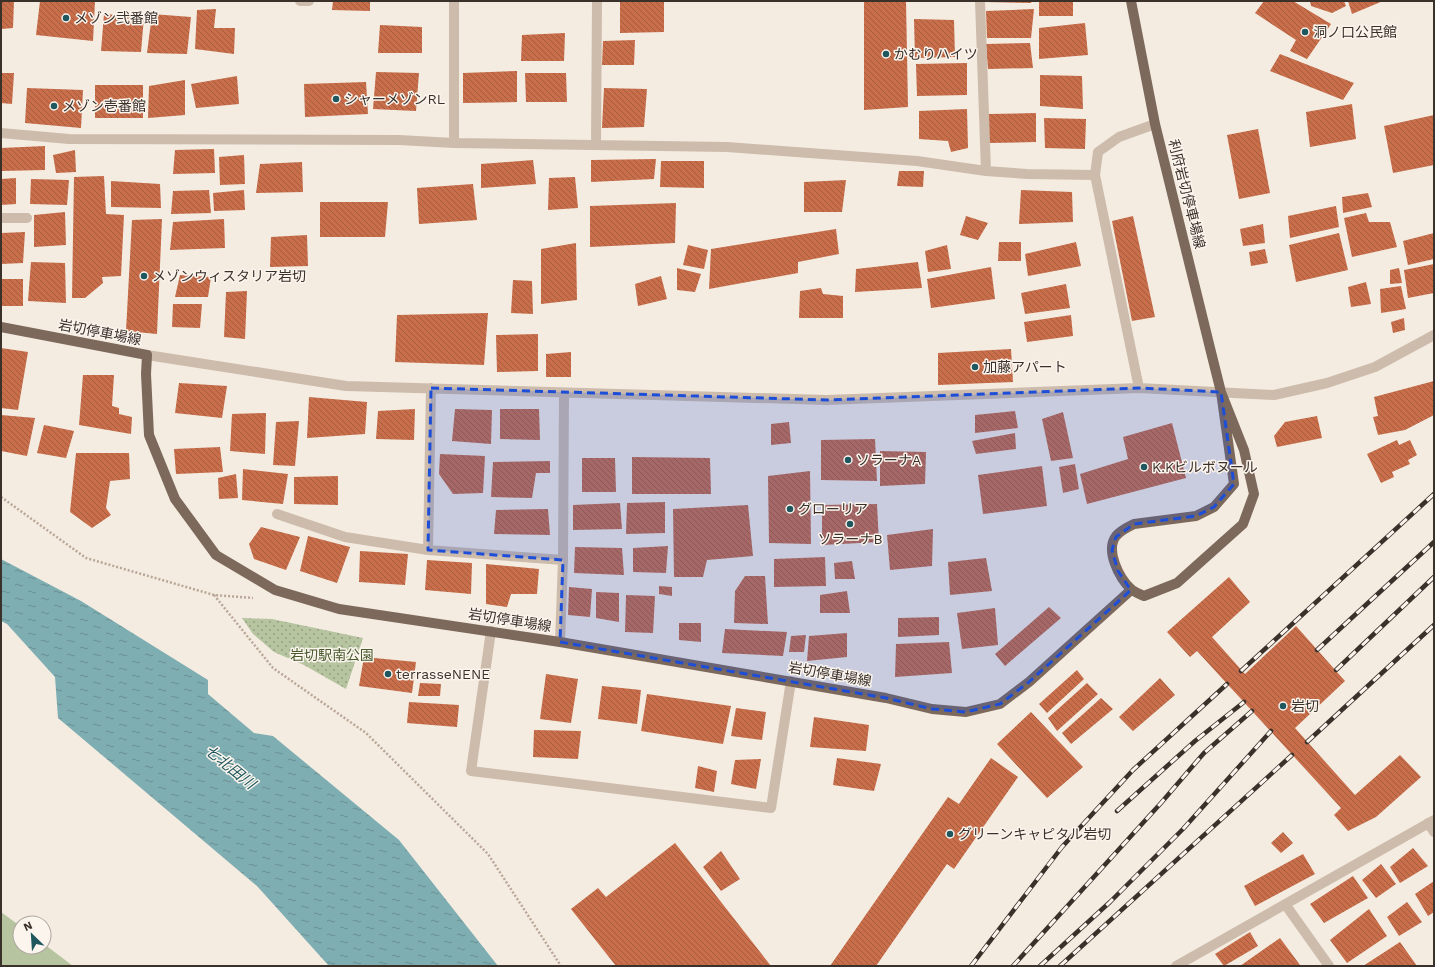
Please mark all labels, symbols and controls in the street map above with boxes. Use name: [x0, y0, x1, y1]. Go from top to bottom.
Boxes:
place label: メゾン弐番館: [74, 10, 158, 26]
marker: メゾン弐番館: [61, 13, 71, 23]
place label: 洞ノ口公民館: [1313, 24, 1397, 40]
marker: 洞ノ口公民館: [1300, 27, 1310, 37]
place label: かむりハイツ: [894, 46, 978, 62]
marker: かむりハイツ: [881, 49, 891, 59]
place label: シャーメゾンRL: [344, 91, 445, 107]
marker: シャーメゾンRL: [331, 94, 341, 104]
place label: メゾン壱番館: [62, 98, 146, 114]
marker: メゾン壱番館: [49, 101, 59, 111]
street label: 利府岩切停車場線: [1166, 138, 1208, 250]
place label: メゾンウィスタリア岩切: [152, 268, 306, 284]
marker: メゾンウィスタリア岩切: [139, 271, 149, 281]
street label: 岩切停車場線: [57, 316, 143, 348]
place label: 加藤アパート: [983, 359, 1067, 375]
marker: 加藤アパート: [970, 362, 980, 372]
place label: ソラーナA: [856, 452, 921, 468]
marker: ソラーナA: [843, 455, 853, 465]
place label: K.Kビルボヌール: [1152, 459, 1258, 475]
marker: K.Kビルボヌール: [1139, 462, 1149, 472]
place label: グローリア: [798, 501, 868, 517]
marker: グローリア: [785, 504, 795, 514]
marker: ソラーナB: [845, 519, 855, 529]
place label: ソラーナB: [817, 531, 883, 547]
street label: 岩切停車場線: [467, 606, 553, 634]
park label: 岩切駅南公園: [290, 647, 374, 663]
street label: 岩切停車場線: [787, 659, 873, 689]
place label: terrasseNENE: [396, 666, 490, 682]
marker: terrasseNENE: [383, 669, 393, 679]
place label: 岩切: [1291, 698, 1319, 714]
marker: 岩切: [1278, 701, 1288, 711]
water label: 七北田川: [201, 741, 261, 794]
place label: グリーンキャピタル岩切: [958, 826, 1111, 842]
marker: グリーンキャピタル岩切: [945, 829, 955, 839]
north arrow: [12, 915, 52, 955]
text: N: [22, 919, 34, 934]

